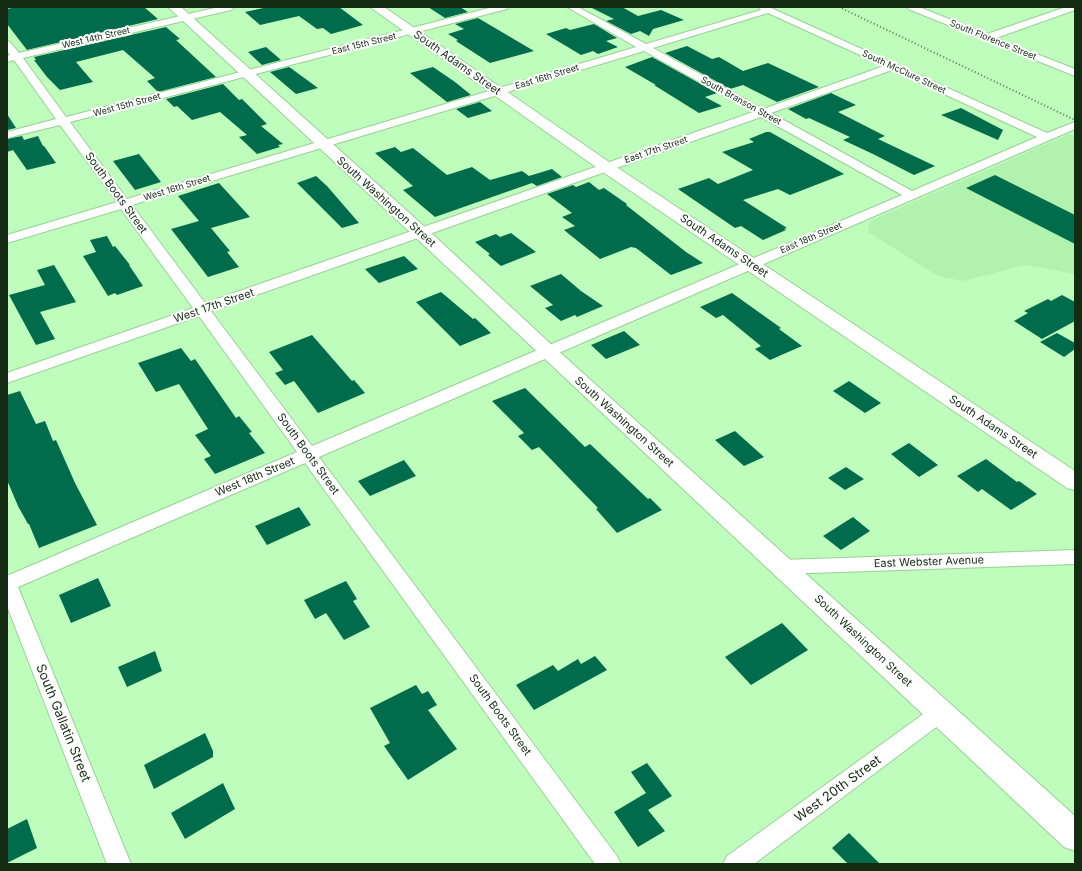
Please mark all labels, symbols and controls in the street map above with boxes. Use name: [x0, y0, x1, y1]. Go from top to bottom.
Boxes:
street label: South Florence Street: [948, 18, 1038, 62]
street label: West 14th Street: [61, 25, 131, 51]
street label: South Adams Street: [411, 28, 503, 98]
street label: East 15th Street: [331, 31, 397, 57]
street label: South McClure Street: [860, 48, 948, 96]
street label: East 16th Street: [514, 62, 580, 92]
street label: South Branson Street: [699, 74, 783, 128]
street label: West 15th Street: [92, 91, 162, 119]
street label: East 17th Street: [623, 134, 689, 166]
street label: South Boots Street: [82, 150, 150, 236]
street label: South Washington Street: [334, 154, 438, 250]
street label: West 16th Street: [142, 173, 212, 203]
street label: South Adams Street: [677, 212, 771, 280]
street label: East 18th Street: [778, 220, 844, 256]
street label: West 17th Street: [172, 286, 256, 326]
street label: South Washington Street: [572, 374, 676, 470]
street label: South Adams Street: [946, 393, 1040, 461]
street label: South Boots Street: [274, 411, 342, 497]
street label: West 18th Street: [213, 454, 297, 500]
street label: East Webster Avenue: [874, 553, 984, 571]
street label: South Washington Street: [811, 592, 915, 690]
street label: South Gallatin Street: [32, 662, 94, 784]
street label: South Boots Street: [466, 672, 534, 758]
street label: West 20th Street: [792, 752, 884, 826]

